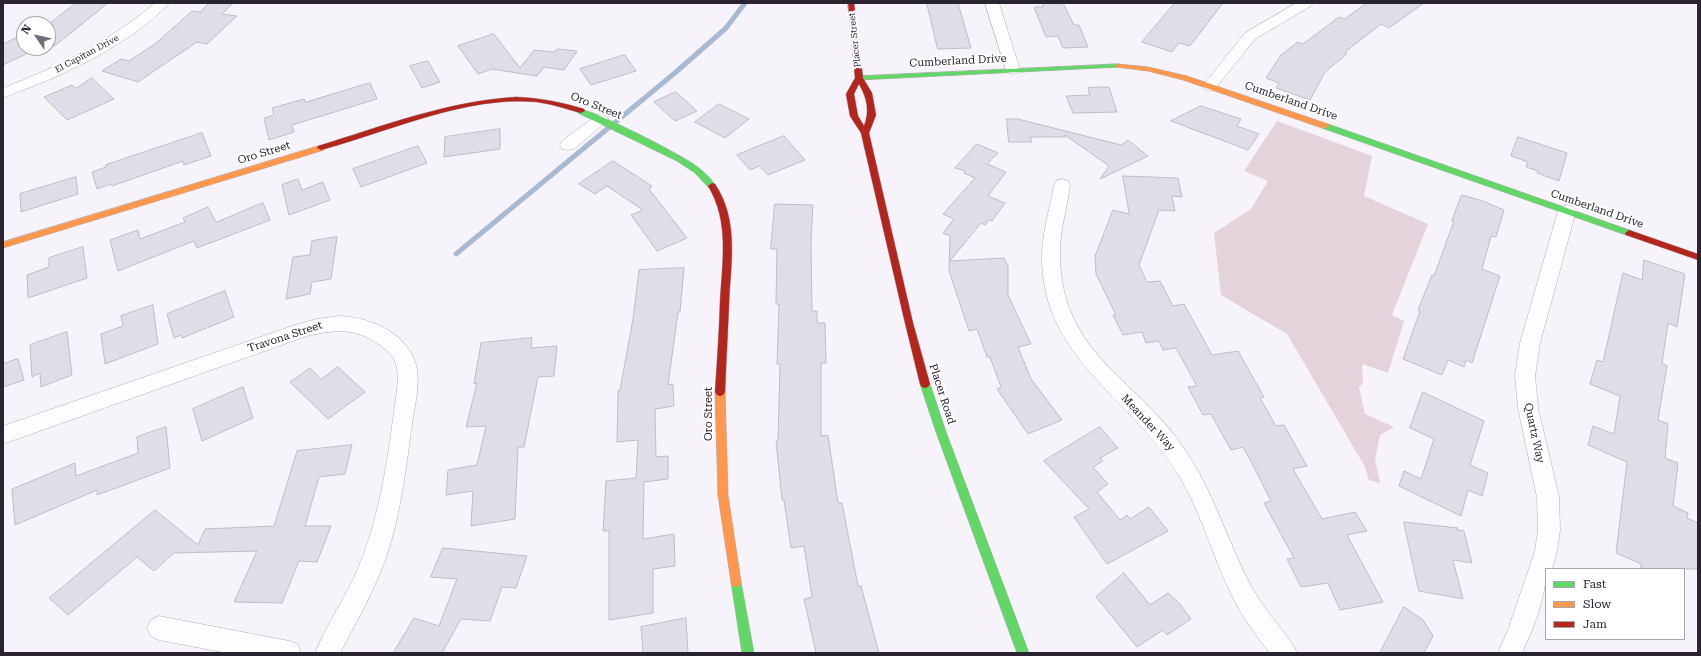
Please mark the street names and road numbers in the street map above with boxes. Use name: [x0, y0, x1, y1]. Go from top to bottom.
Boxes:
street label: Placer Street: [847, 12, 863, 68]
street label: El Capitan Drive: [53, 33, 121, 75]
street label: Cumberland Drive: [909, 52, 1007, 70]
street label: Cumberland Drive: [1243, 79, 1339, 123]
street label: Oro Street: [568, 90, 624, 122]
street label: Oro Street: [236, 139, 292, 167]
street label: Cumberland Drive: [1549, 187, 1645, 231]
street label: Travona Street: [246, 319, 324, 355]
street label: Placer Road: [926, 362, 958, 426]
street label: Oro Street: [702, 387, 716, 441]
street label: Meander Way: [1118, 392, 1178, 454]
street label: Quartz Way: [1521, 402, 1547, 464]

